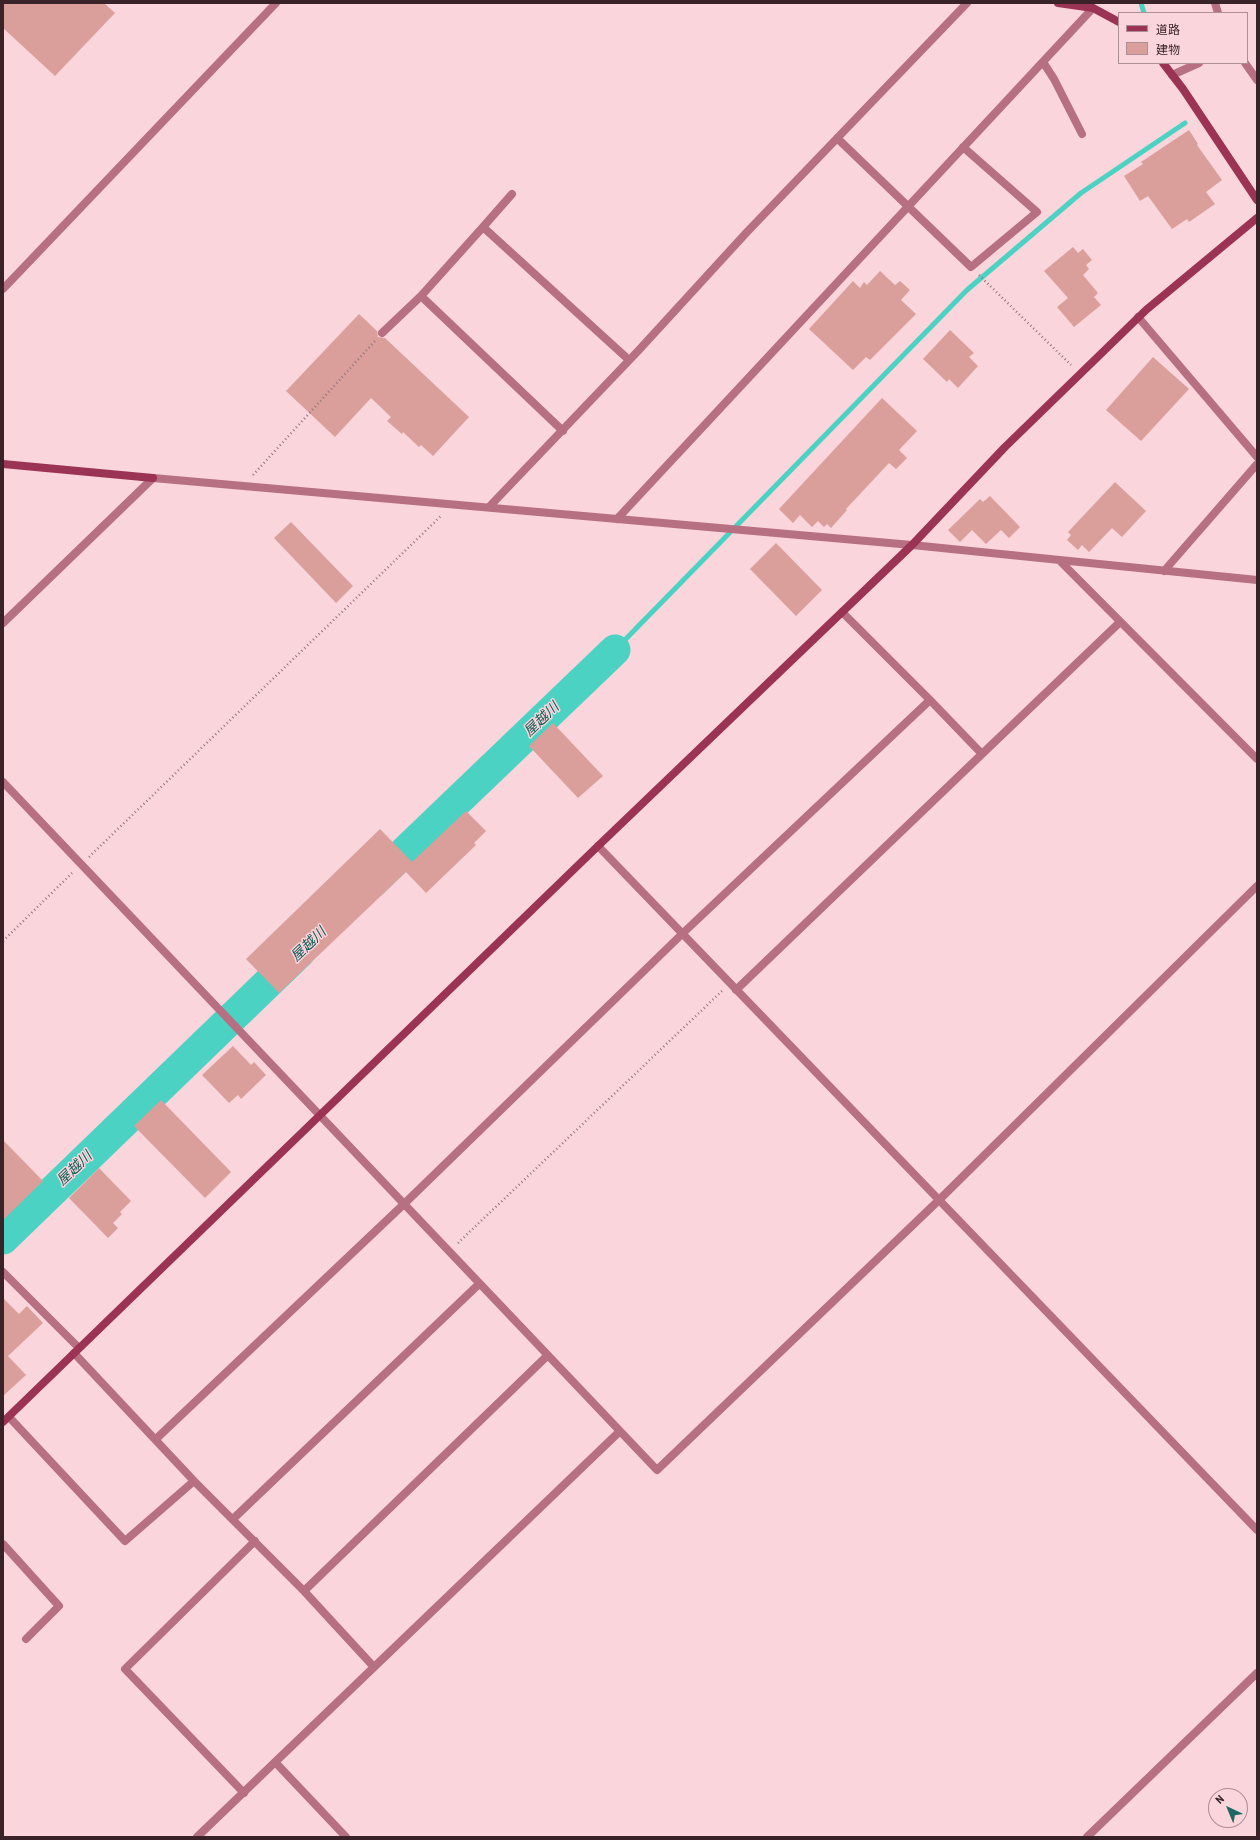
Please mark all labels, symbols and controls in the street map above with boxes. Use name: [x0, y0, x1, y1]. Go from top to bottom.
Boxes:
legend: [1118, 12, 1248, 64]
text: 道路: [1156, 23, 1180, 37]
text: 建物: [1156, 43, 1180, 57]
water label: 屋越川: [521, 699, 563, 741]
water label: 屋越川: [288, 924, 330, 966]
water label: 屋越川: [54, 1148, 96, 1190]
north arrow: [1208, 1788, 1248, 1828]
text: N: [1213, 1793, 1227, 1807]

